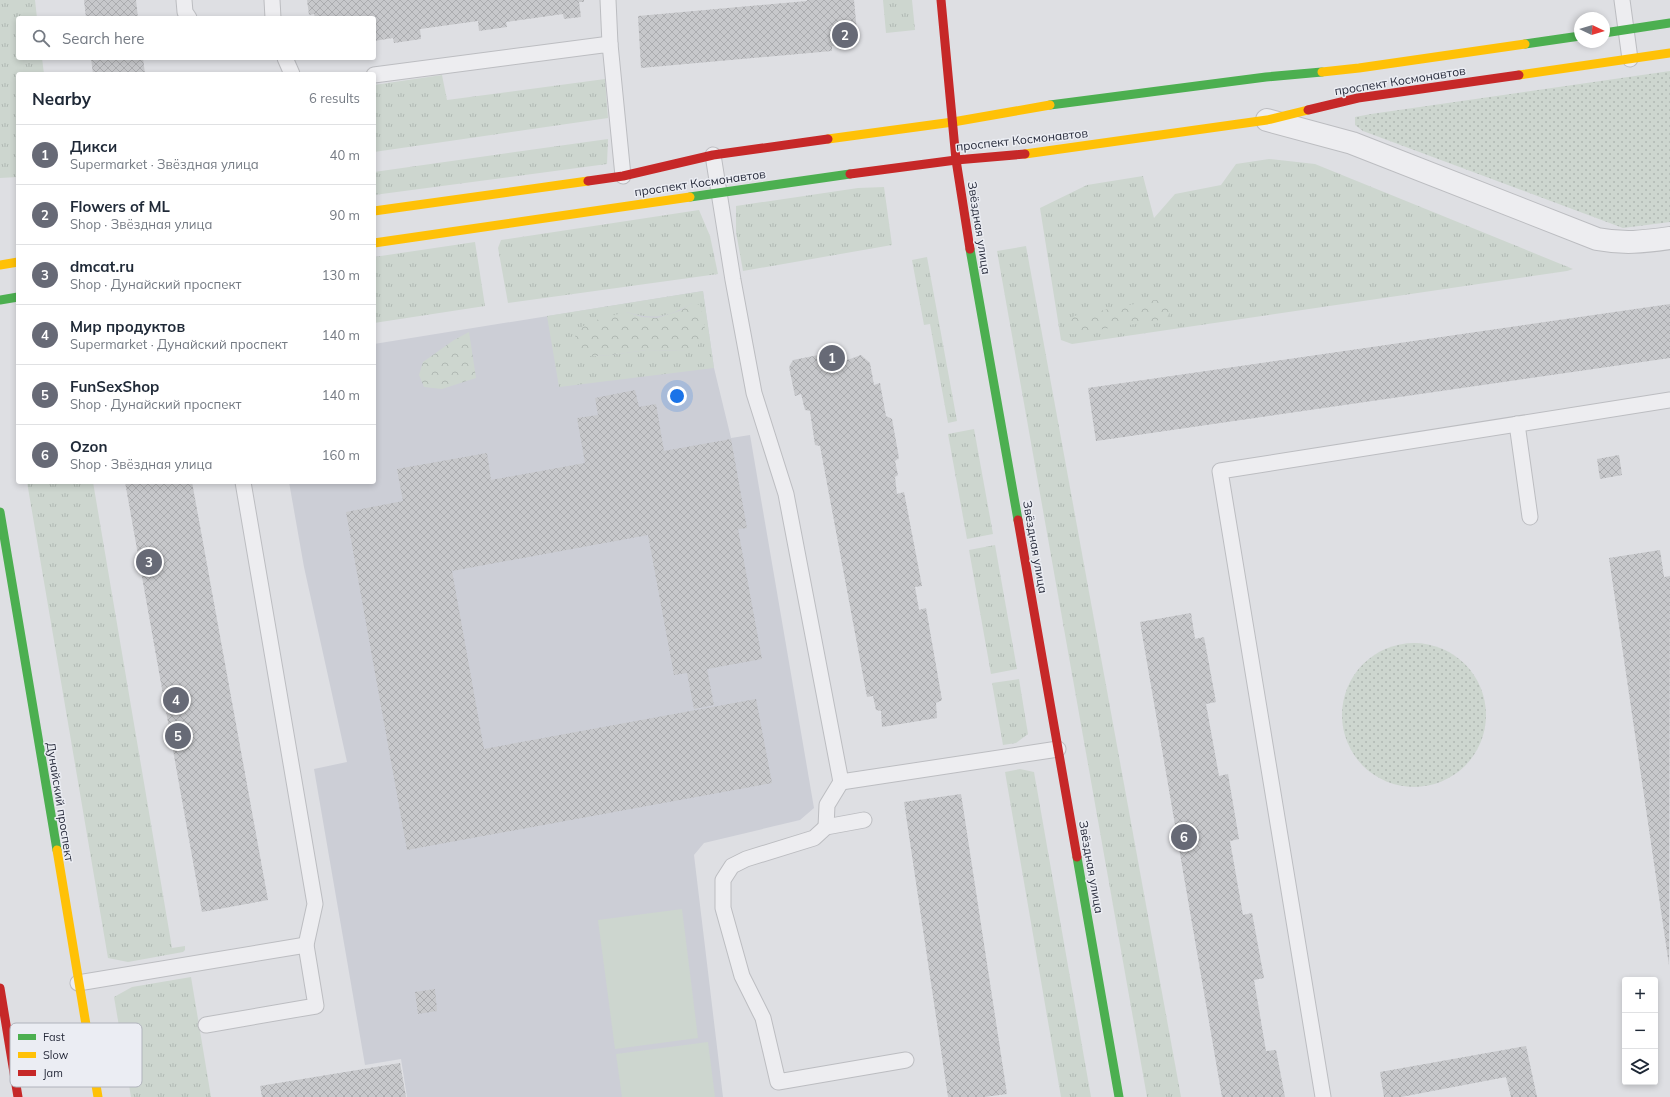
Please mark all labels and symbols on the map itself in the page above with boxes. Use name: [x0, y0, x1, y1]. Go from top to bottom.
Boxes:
north arrow: [1574, 12, 1610, 48]
pin: 2: [832, 20, 858, 50]
street label: проспект Космонавтов: [1333, 63, 1467, 98]
street label: проспект Космонавтов: [955, 125, 1089, 154]
street label: проспект Космонавтов: [633, 166, 767, 199]
street label: Звёздная улица: [965, 180, 994, 275]
pin: 1: [819, 343, 845, 373]
your location: [667, 386, 687, 406]
street label: Звёздная улица: [1020, 499, 1051, 594]
pin: 3: [136, 547, 162, 577]
pin: 4: [163, 685, 189, 715]
pin: 5: [165, 721, 191, 751]
street label: Дунайский проспект: [44, 741, 77, 863]
street label: Звёздная улица: [1076, 819, 1107, 914]
pin: 6: [1171, 822, 1197, 852]
legend: [10, 1023, 142, 1087]
text: Fast: [43, 1030, 65, 1044]
text: Slow: [43, 1048, 69, 1062]
text: Jam: [43, 1066, 63, 1080]

